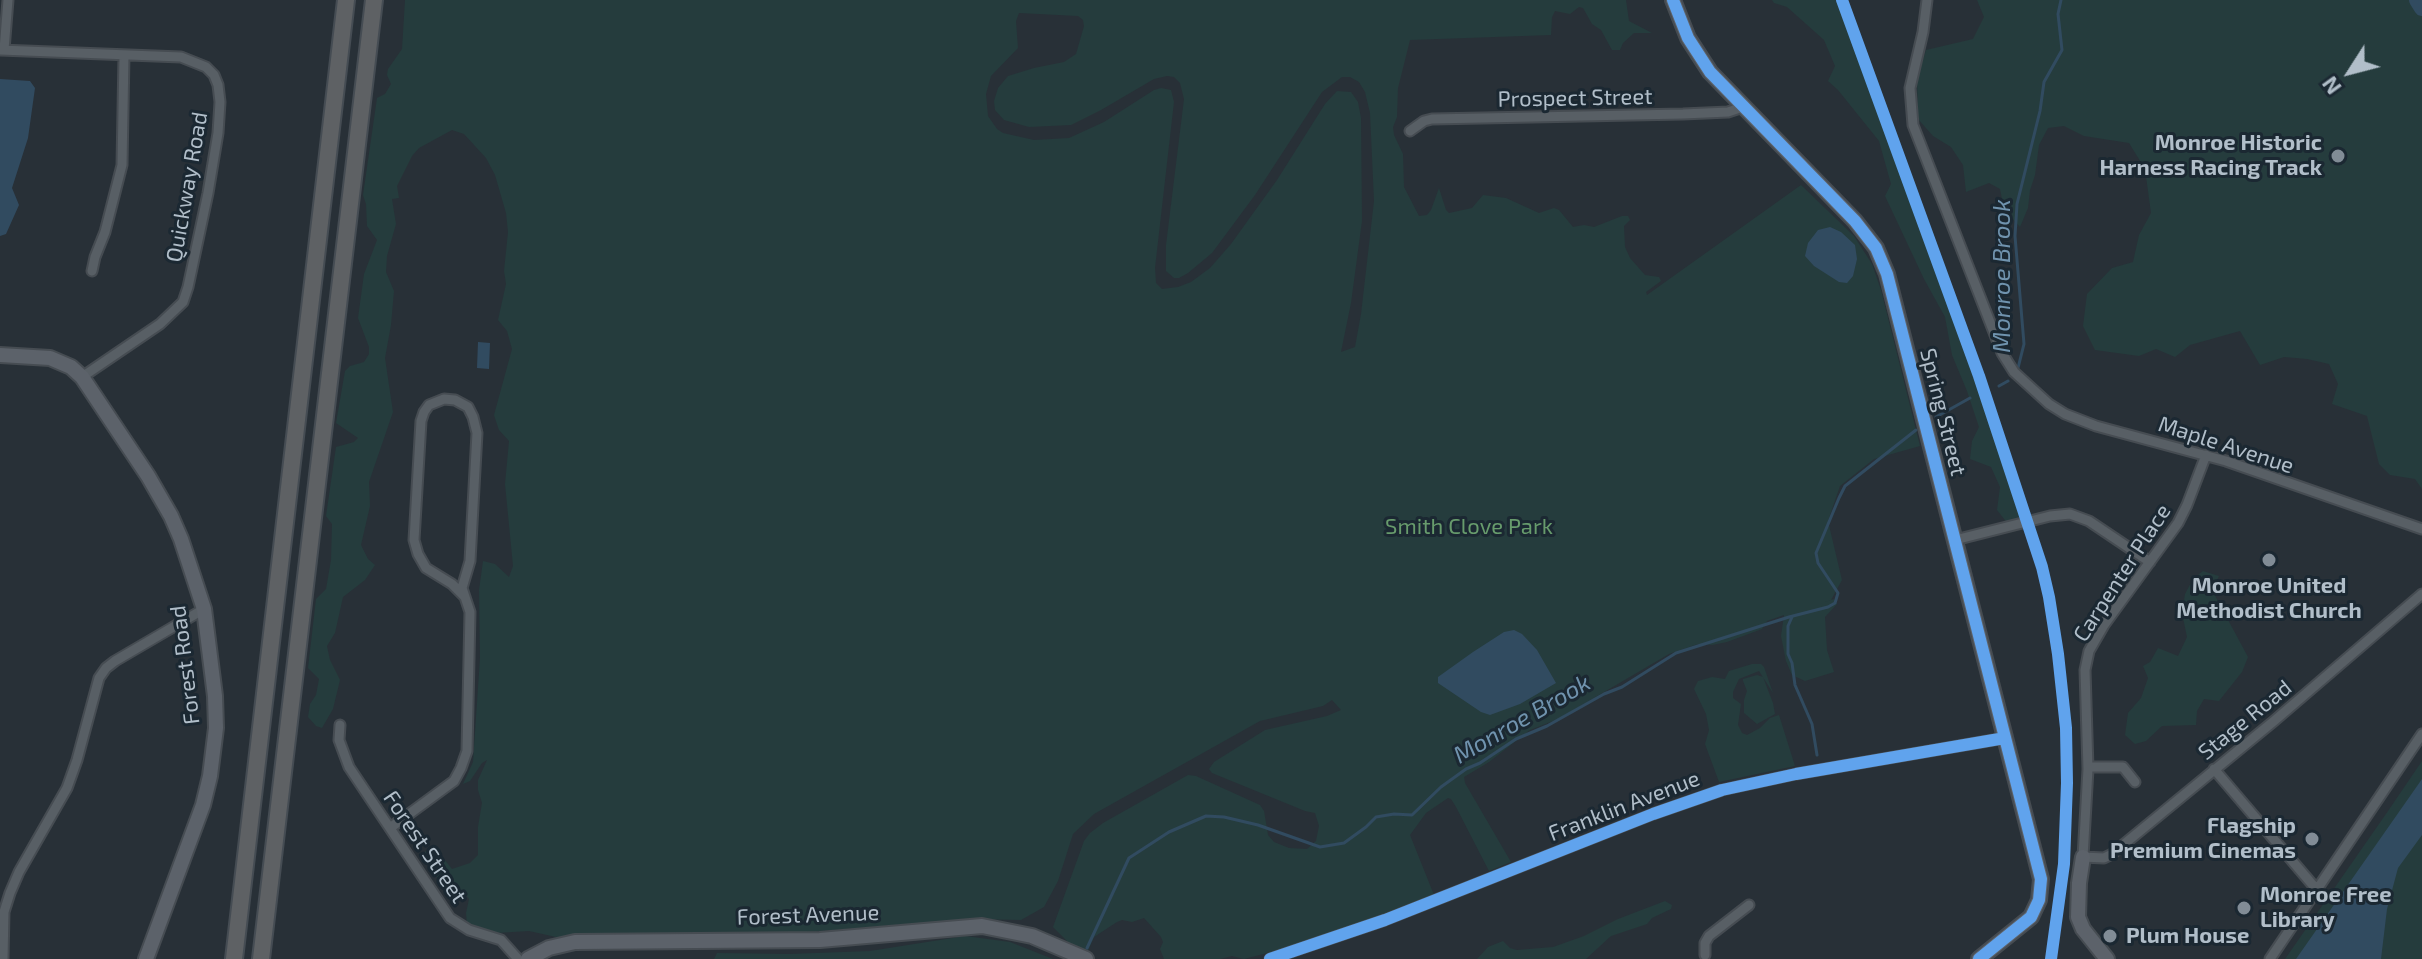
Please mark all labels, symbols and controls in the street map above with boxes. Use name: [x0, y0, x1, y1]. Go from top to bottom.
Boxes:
north arrow: [2310, 32, 2390, 112]
text: N: [2315, 72, 2346, 100]
street label: Prospect Street: [1497, 83, 1653, 113]
street label: Quickway Road: [161, 110, 213, 264]
place label: Monroe Historic Harness Racing Track: [2099, 130, 2322, 182]
marker: Monroe Historic Harness Racing Track: [2329, 147, 2347, 165]
water label: Monroe Brook: [1988, 199, 2016, 353]
street label: Spring Street: [1914, 346, 1972, 478]
street label: Maple Avenue: [2155, 411, 2297, 479]
street label: Carpenter Place: [2068, 499, 2176, 647]
park label: Smith Clove Park: [1385, 514, 1553, 540]
marker: Monroe United Methodist Church: [2260, 551, 2278, 569]
place label: Monroe United Methodist Church: [2176, 573, 2362, 624]
street label: Forest Road: [165, 604, 205, 726]
water label: Monroe Brook: [1448, 668, 1596, 770]
street label: Stage Road: [2193, 674, 2297, 766]
street label: Franklin Avenue: [1545, 765, 1703, 847]
street label: Forest Street: [378, 786, 472, 908]
place label: Flagship Premium Cinemas: [2110, 813, 2296, 864]
marker: Flagship Premium Cinemas: [2303, 830, 2321, 848]
place label: Monroe Free Library: [2260, 882, 2392, 934]
street label: Forest Avenue: [736, 899, 880, 931]
marker: Monroe Free Library: [2235, 899, 2253, 917]
place label: Plum House: [2126, 923, 2249, 949]
marker: Plum House: [2101, 927, 2119, 945]

